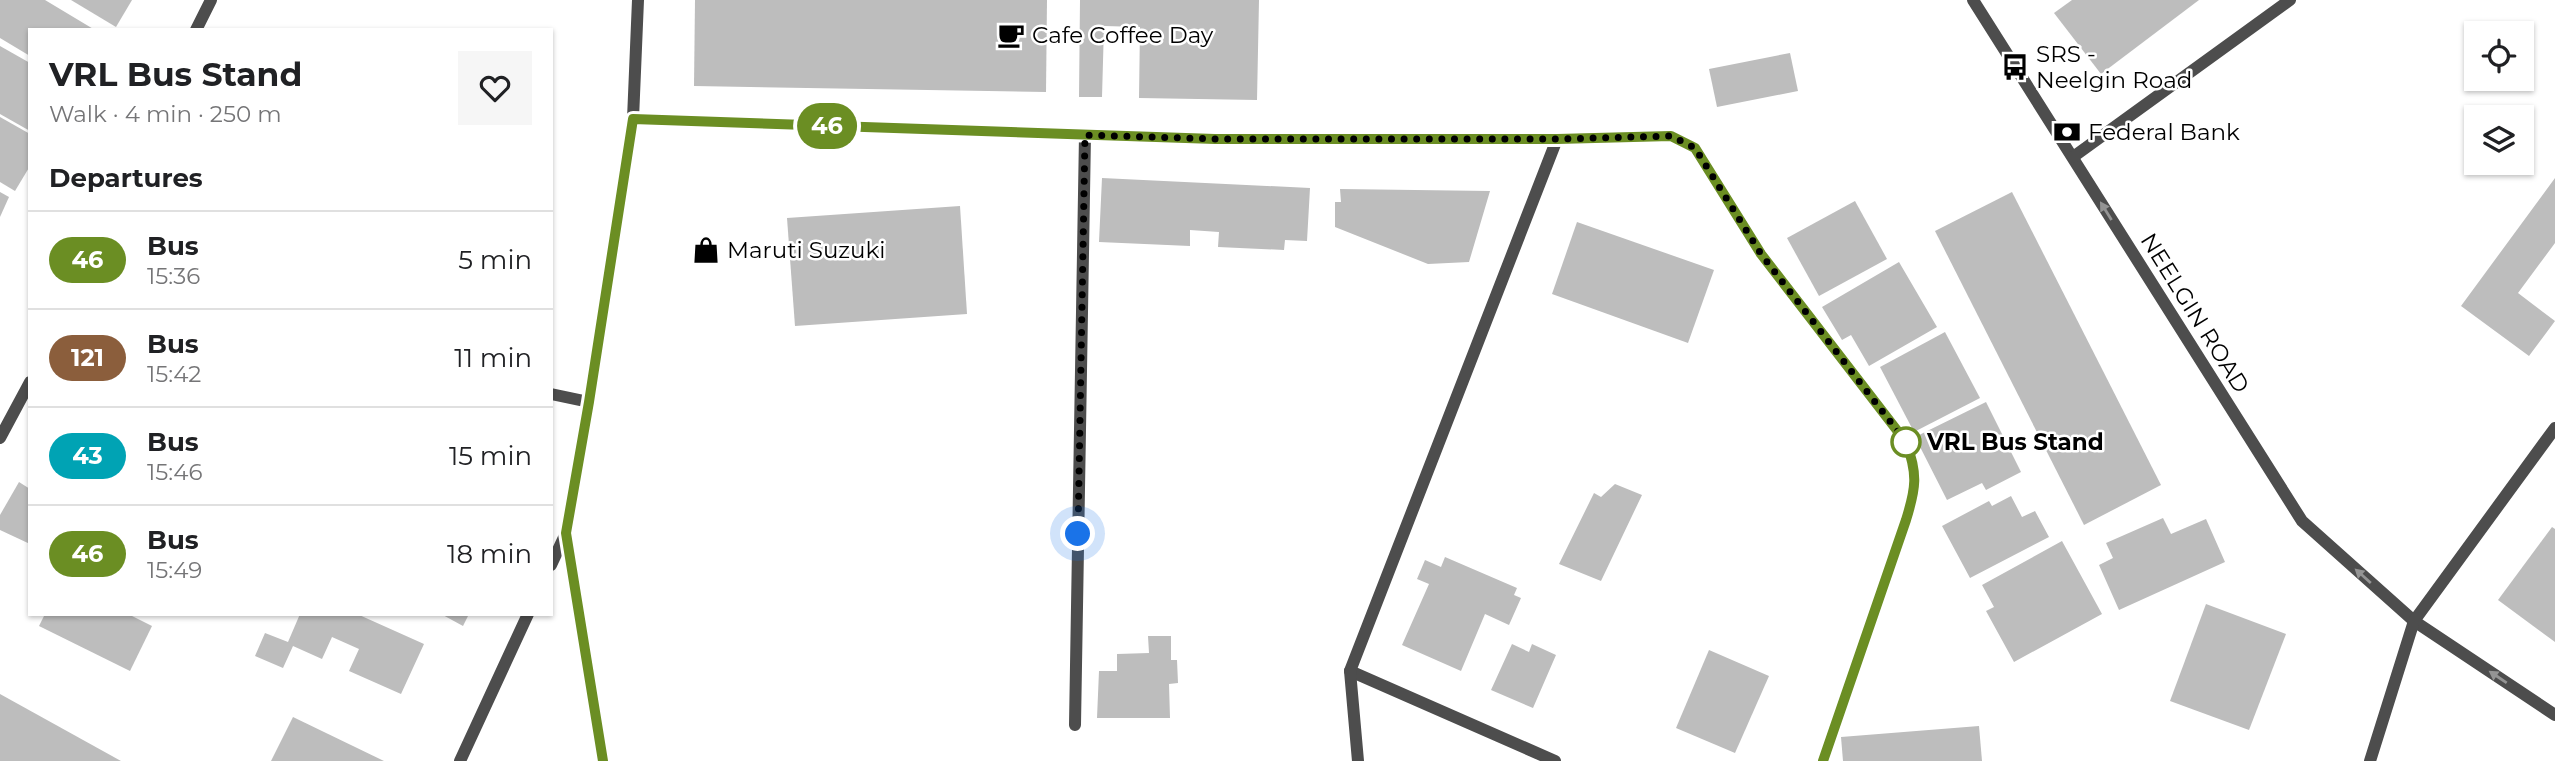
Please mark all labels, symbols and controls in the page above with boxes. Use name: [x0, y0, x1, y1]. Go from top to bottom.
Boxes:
cafe icon: Cafe Coffee Day: [996, 20, 1026, 50]
place label: Cafe Coffee Day: [1032, 21, 1214, 49]
map controls: [2464, 21, 2534, 175]
button: locate: [2464, 21, 2534, 91]
place label: SRS - Neelgin Road: [2036, 40, 2192, 94]
button: heart: [458, 51, 532, 125]
bus stop icon: SRS - Neelgin Road: [2000, 52, 2030, 82]
text: VRL Bus Stand: [49, 54, 302, 94]
text: Walk · 4 min · 250 m: [49, 100, 282, 128]
line badge: 46: [796, 103, 858, 149]
button: layers: [2464, 105, 2534, 175]
text: 46: [811, 111, 843, 140]
bank icon: Federal Bank: [2052, 117, 2082, 147]
place label: Federal Bank: [2088, 118, 2240, 146]
text: Departures: [49, 162, 203, 194]
one-way arrow: [2100, 202, 2113, 221]
street label: NEELGIN ROAD: [2135, 228, 2255, 398]
text: Bus: [147, 230, 199, 262]
shop icon: Maruti Suzuki: [691, 235, 721, 265]
place label: Maruti Suzuki: [727, 236, 886, 264]
text: 5 min: [458, 244, 532, 276]
text: 46: [72, 245, 103, 274]
text: 15:36: [147, 262, 200, 290]
text: Bus: [147, 328, 199, 360]
text: 11 min: [454, 342, 532, 374]
text: 121: [71, 343, 104, 372]
text: 15:42: [147, 360, 201, 388]
text: Bus: [147, 426, 199, 458]
marker: VRL Bus Stand: [1891, 427, 1921, 457]
place label: VRL Bus Stand: [1926, 428, 2104, 456]
text: 15 min: [449, 440, 532, 472]
text: 43: [72, 441, 103, 470]
text: 15:46: [147, 458, 202, 486]
your location: [1060, 516, 1095, 551]
text: Bus: [147, 524, 199, 556]
text: 18 min: [447, 538, 532, 570]
text: 46: [72, 539, 103, 568]
text: 15:49: [147, 556, 202, 584]
one-way arrow: [2355, 568, 2372, 584]
one-way arrow: [2489, 670, 2507, 684]

